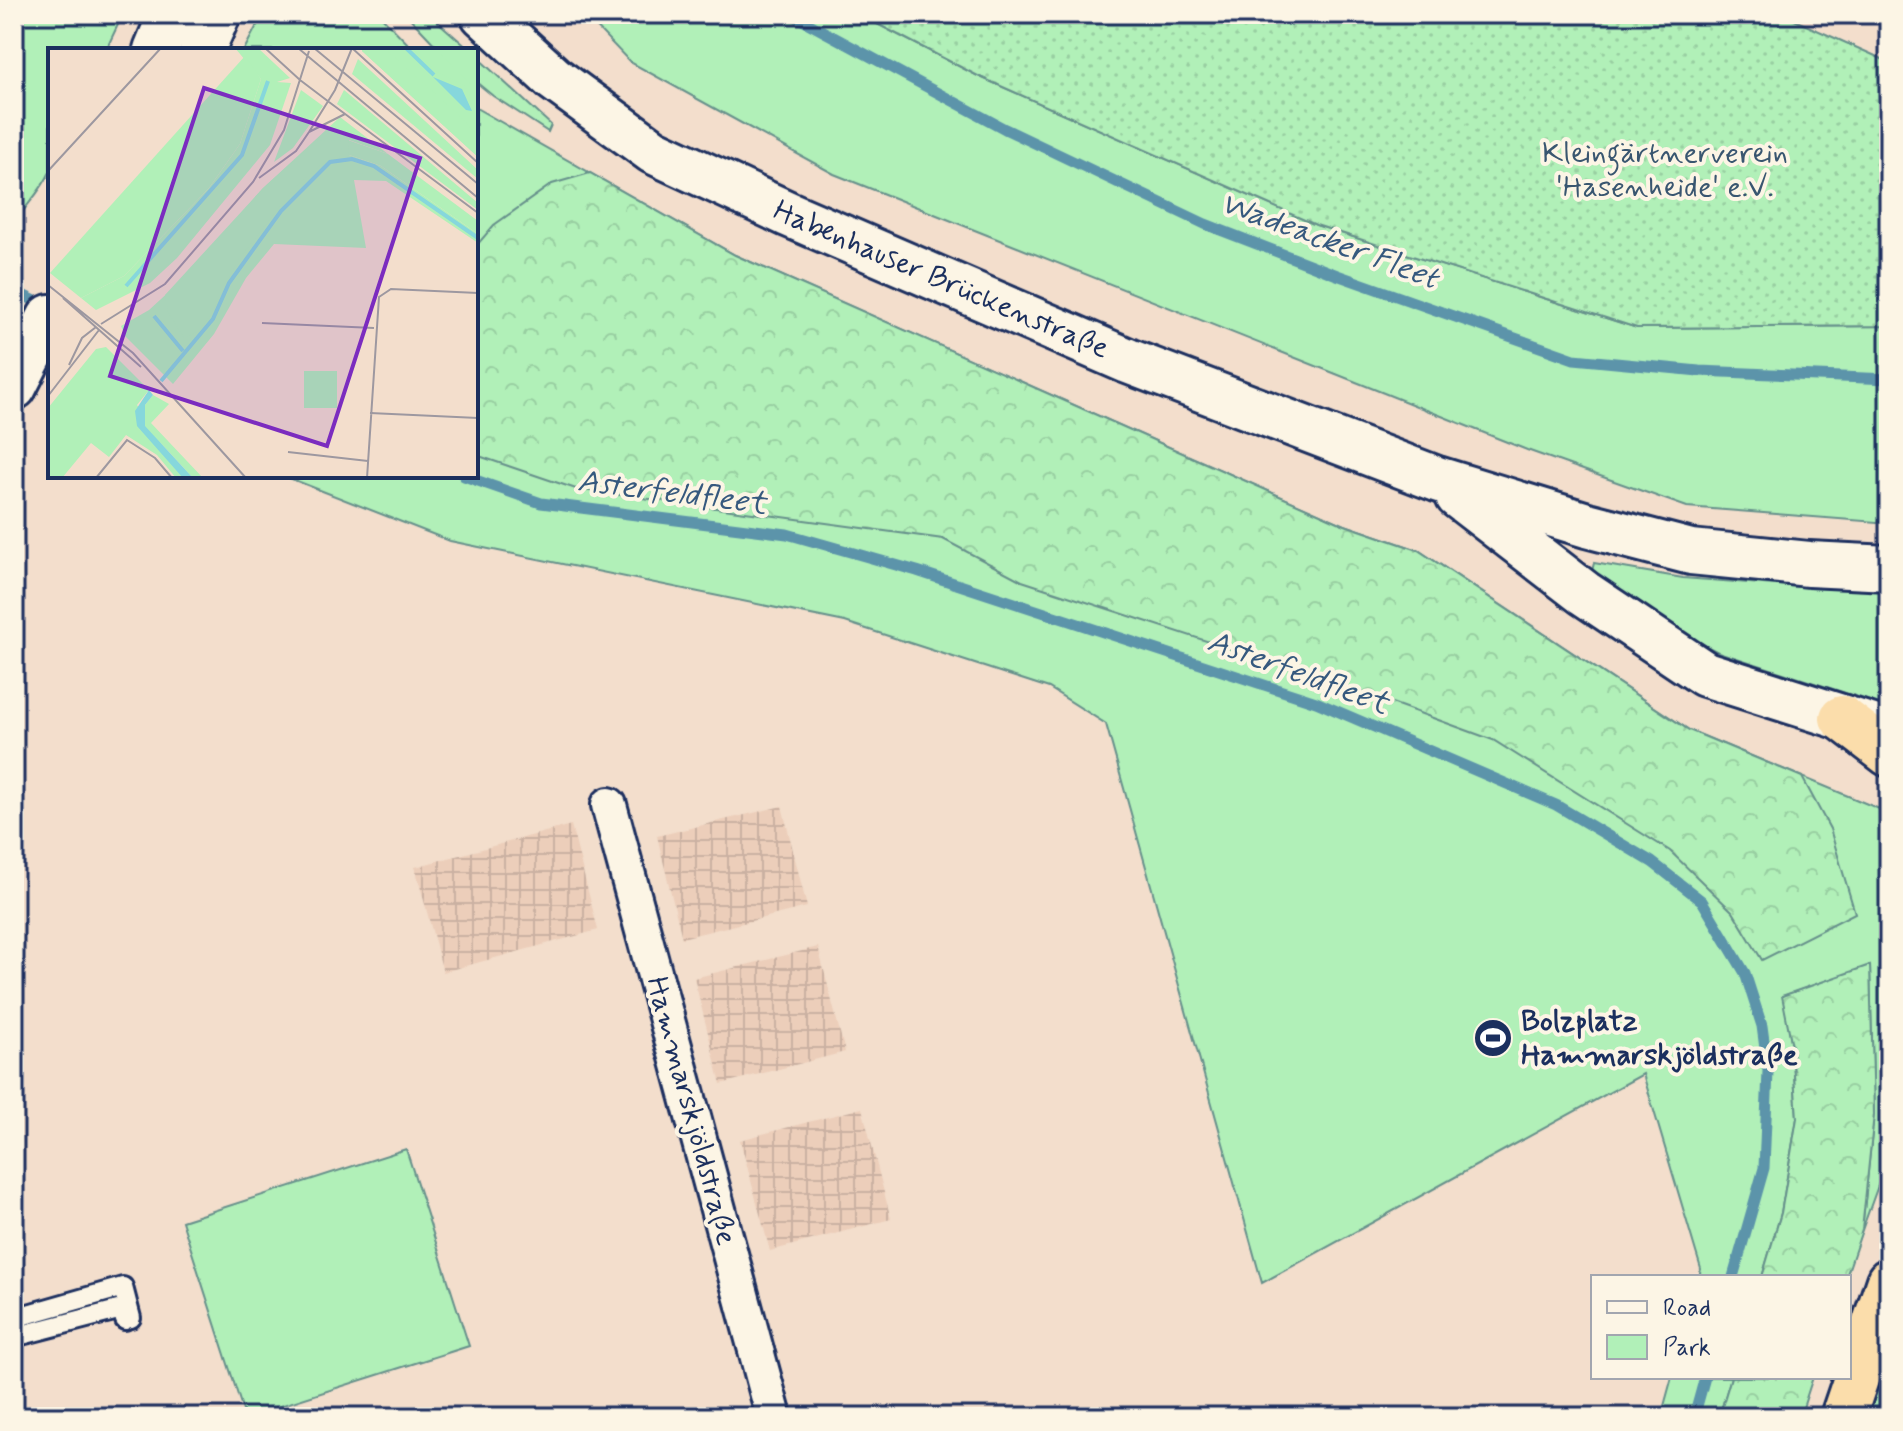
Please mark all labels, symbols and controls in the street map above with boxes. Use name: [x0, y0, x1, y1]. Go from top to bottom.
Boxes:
inset map: [48, 48, 478, 478]
park label: Kleingärtnerverein 'Hasenheide' e.V.: [1542, 134, 1788, 207]
water label: Wadeacker Fleet: [1215, 182, 1446, 301]
street label: Habenhauser Brückenstraße: [767, 191, 1115, 369]
water label: Asterfeldfleet: [575, 461, 771, 526]
water label: Asterfeldfleet: [1202, 621, 1396, 726]
street label: Hammarskjöldstraße: [636, 972, 746, 1250]
place label: Bolzplatz Hammarskjöldstraße: [1521, 1002, 1798, 1075]
sports icon: Bolzplatz Hammarskjöldstraße: [1472, 1017, 1514, 1059]
legend: [1591, 1275, 1851, 1379]
text: Road: [1663, 1293, 1711, 1324]
text: Park: [1663, 1333, 1711, 1364]

